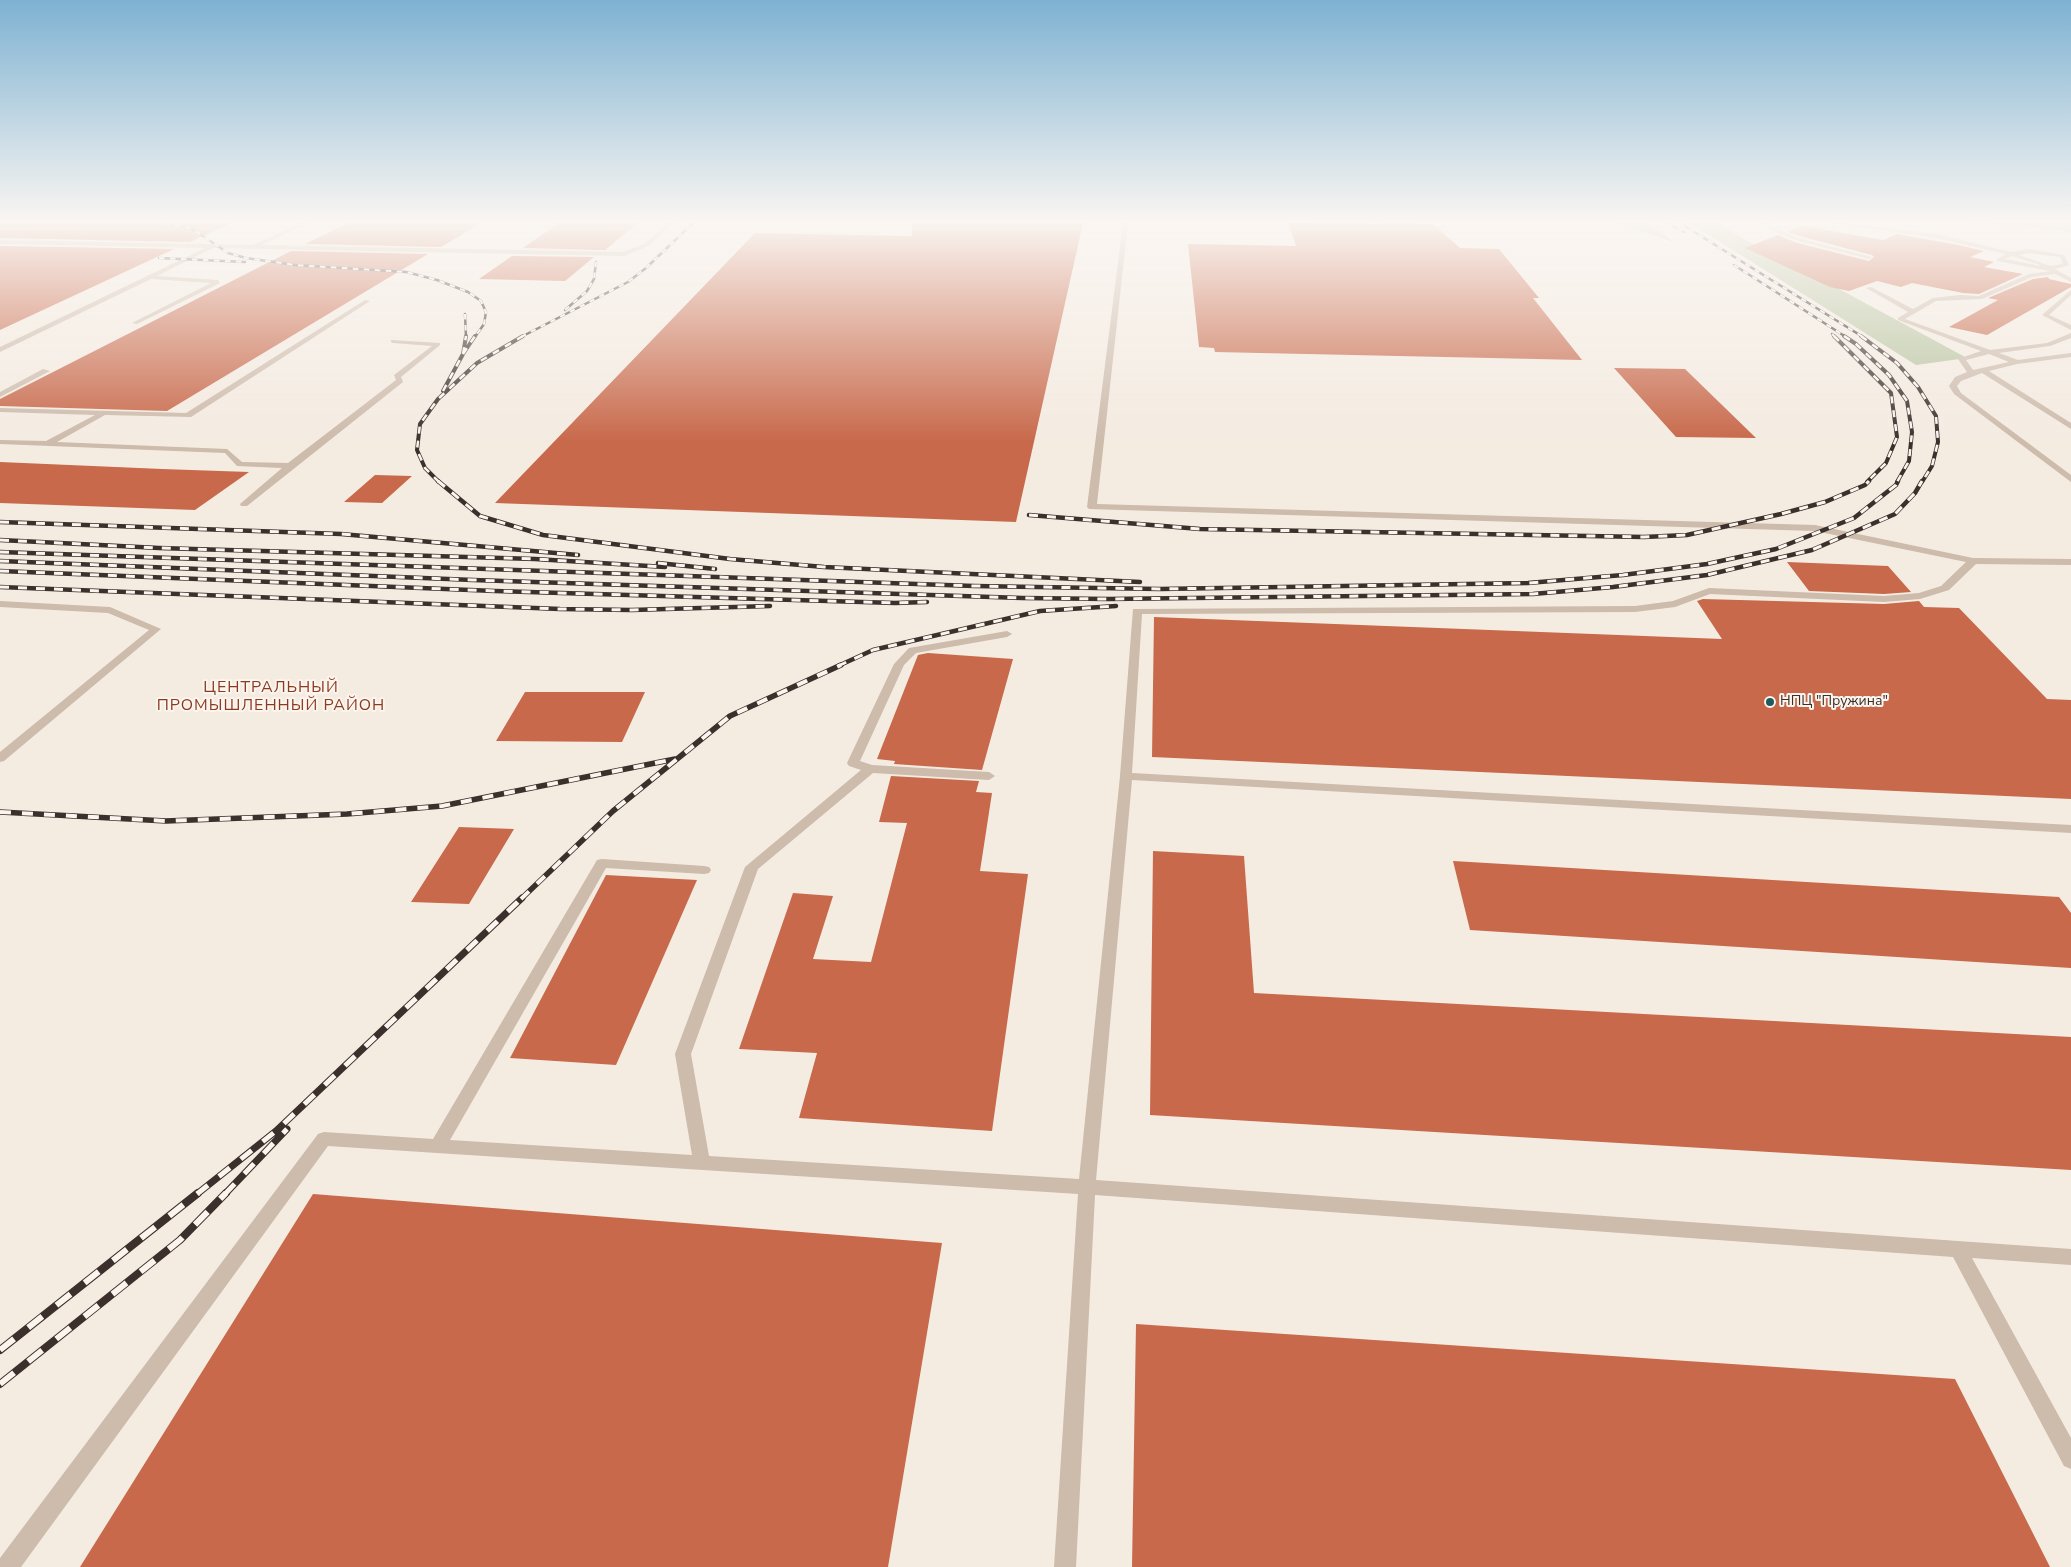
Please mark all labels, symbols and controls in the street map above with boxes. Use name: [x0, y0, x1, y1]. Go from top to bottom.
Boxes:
district label: ЦЕНТРАЛЬНЫЙ ПРОМЫШЛЕННЫЙ РАЙОН: [154, 678, 388, 716]
place label: НПЦ "Пружина": [1780, 694, 1888, 710]
marker: НПЦ "Пружина": [1764, 696, 1776, 708]

